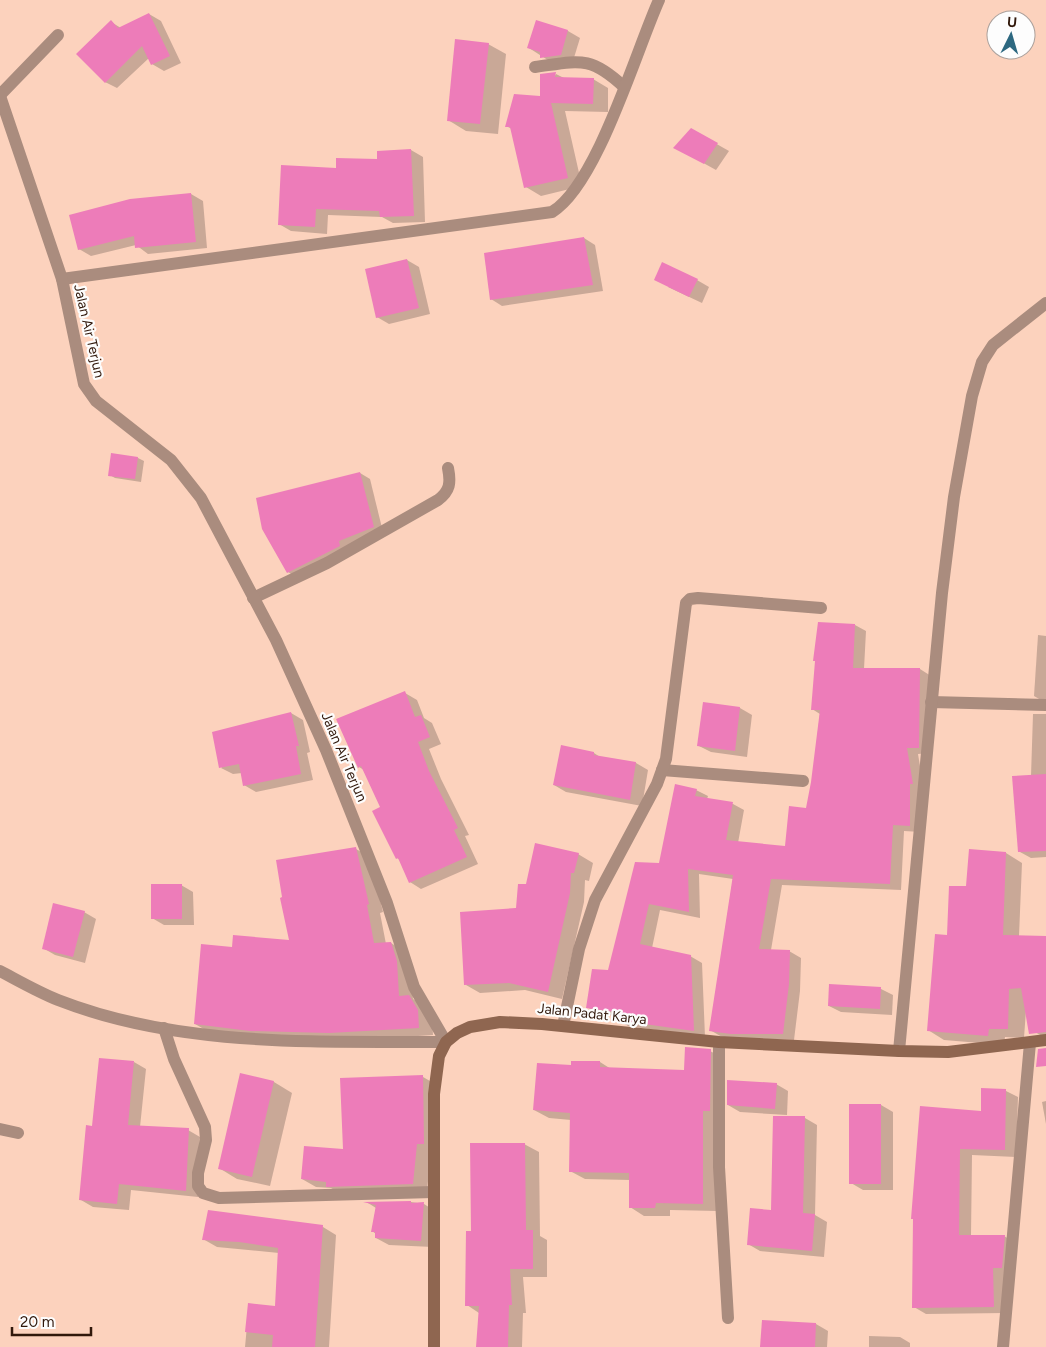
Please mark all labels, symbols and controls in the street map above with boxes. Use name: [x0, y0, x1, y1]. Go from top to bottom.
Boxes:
north arrow: [986, 10, 1036, 60]
text: U: [1006, 14, 1018, 31]
street label: Jalan Air Terjun: [70, 283, 108, 380]
street label: Jalan Air Terjun: [318, 710, 371, 804]
street label: Jalan Padat Karya: [537, 1000, 647, 1028]
scale bar: [12, 1304, 91, 1336]
text: 20 m: [20, 1313, 54, 1331]

